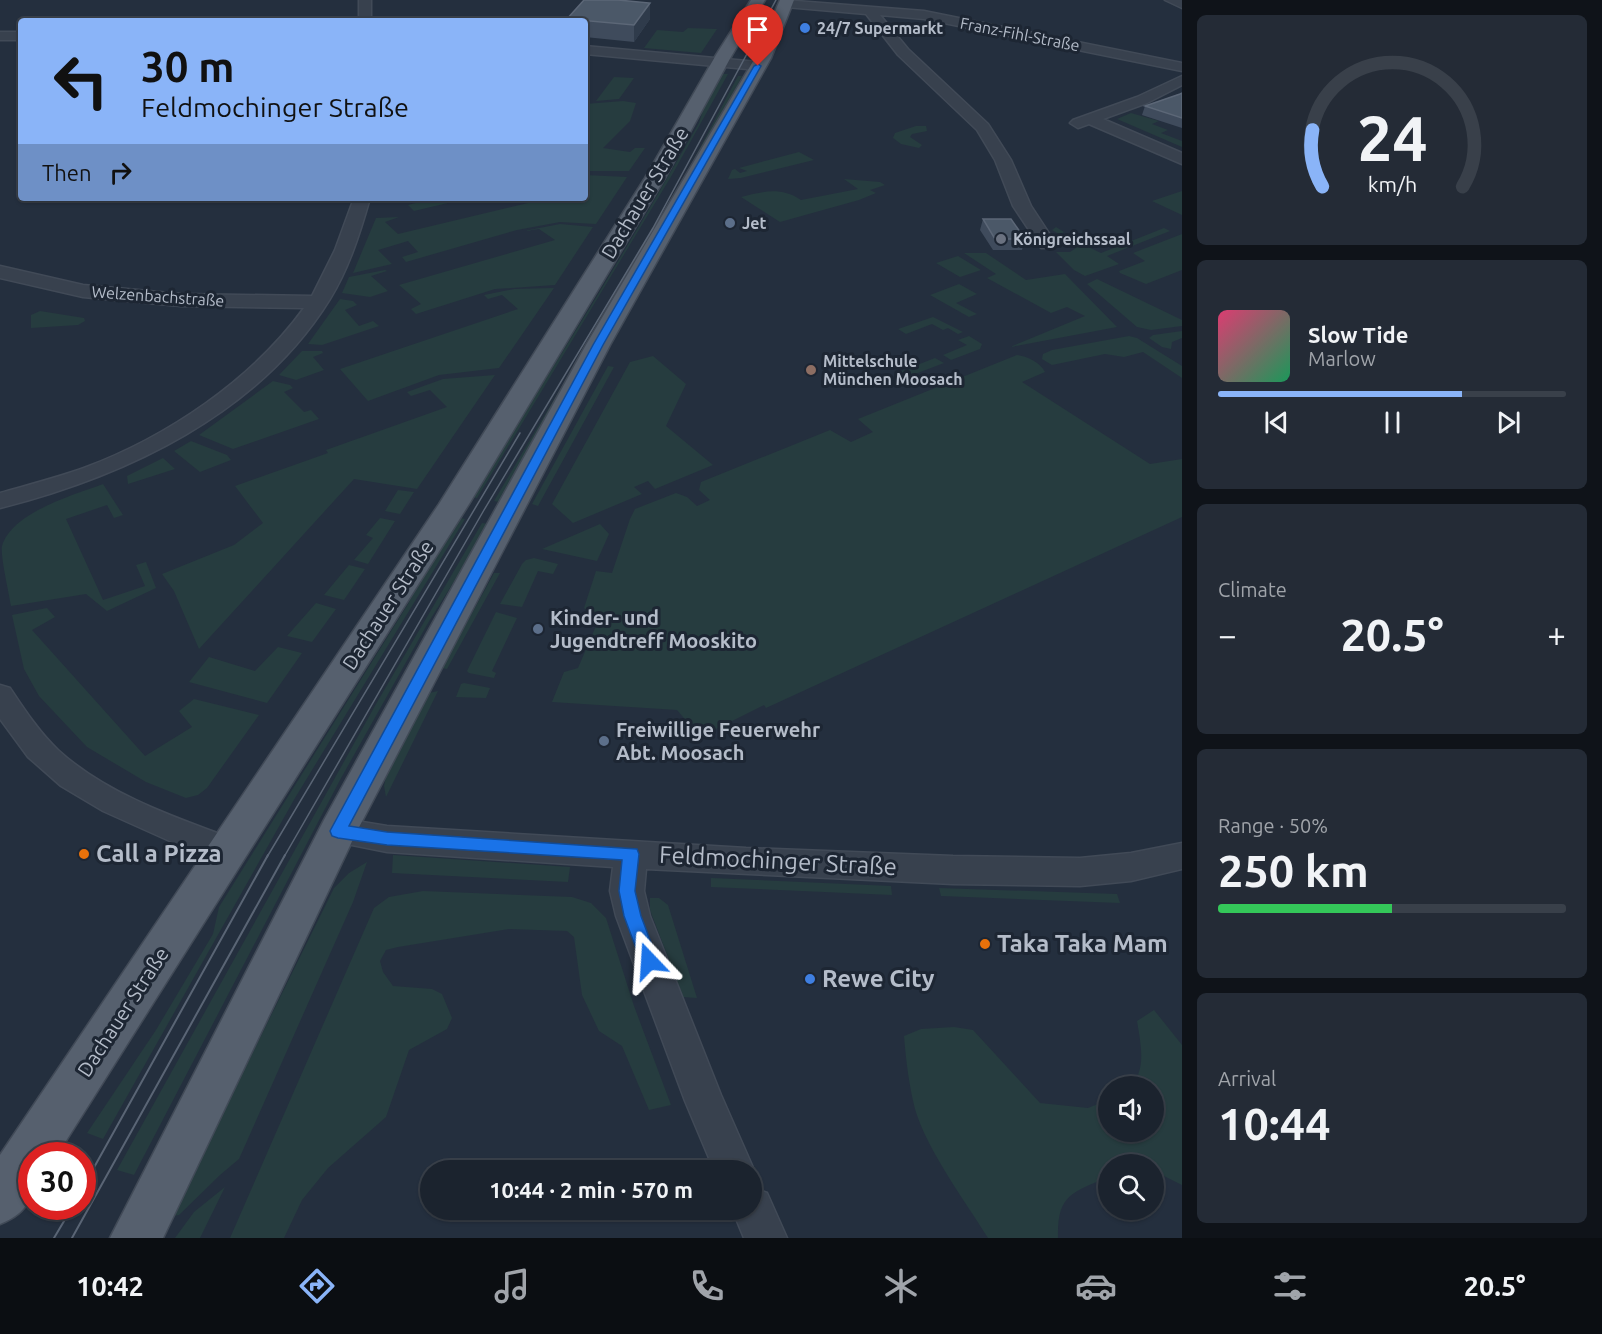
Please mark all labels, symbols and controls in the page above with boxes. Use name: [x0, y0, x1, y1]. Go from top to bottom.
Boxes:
pin: [732, 4, 783, 66]
icon: arrive: [741, 13, 774, 46]
street label: Franz-Fihl-Straße: [959, 14, 1081, 54]
place label: 24/7 Supermarkt: [817, 19, 943, 37]
marker: 24/7 Supermarkt: [798, 21, 812, 35]
icon: left: [42, 42, 120, 120]
text: 30 m: [141, 43, 235, 90]
text: Feldmochinger Straße: [141, 92, 409, 122]
text: 24: [1357, 103, 1427, 173]
street label: Dachauer Straße: [596, 123, 693, 263]
icon: right: [104, 156, 137, 189]
text: Then: [42, 160, 92, 185]
text: km/h: [1367, 172, 1417, 196]
place label: Jet: [742, 214, 767, 232]
marker: Jet: [723, 216, 737, 230]
place label: Königreichssaal: [1013, 230, 1131, 248]
marker: Königreichssaal: [994, 232, 1008, 246]
street label: Welzenbachstraße: [91, 282, 225, 310]
text: Slow Tide: [1308, 322, 1408, 347]
text: Marlow: [1308, 347, 1376, 370]
place label: Mittelschule München Moosach: [823, 352, 963, 388]
marker: Mittelschule München Moosach: [804, 363, 818, 377]
icon: previous: [1260, 406, 1293, 439]
icon: pause: [1376, 406, 1409, 439]
icon: next: [1492, 406, 1525, 439]
street label: Dachauer Straße: [337, 536, 438, 674]
text: Climate: [1218, 578, 1287, 601]
place label: Kinder- und Jugendtreff Mooskito: [550, 606, 757, 652]
text: 20.5°: [1340, 609, 1444, 660]
text: −: [1218, 616, 1237, 653]
text: +: [1547, 616, 1566, 653]
marker: Kinder- und Jugendtreff Mooskito: [531, 622, 545, 636]
place label: Freiwillige Feuerwehr Abt. Moosach: [616, 718, 821, 764]
marker: Freiwillige Feuerwehr Abt. Moosach: [597, 734, 611, 748]
text: Range · 50%: [1218, 814, 1328, 837]
place label: Call a Pizza: [96, 840, 222, 867]
street label: Feldmochinger Straße: [658, 841, 898, 880]
text: 250 km: [1218, 845, 1369, 896]
marker: Call a Pizza: [77, 847, 91, 861]
position arrow: [617, 929, 681, 993]
place label: Taka Taka Mam: [997, 930, 1168, 957]
marker: Taka Taka Mam: [978, 937, 992, 951]
street label: Dachauer Straße: [72, 943, 173, 1081]
place label: Rewe City: [822, 965, 935, 992]
marker: Rewe City: [803, 972, 817, 986]
text: Arrival: [1218, 1067, 1276, 1090]
map controls: [1098, 1076, 1164, 1220]
button: sound: [1098, 1076, 1164, 1142]
text: 10:44: [1218, 1098, 1331, 1149]
speed limit sign: 30: [18, 1142, 96, 1220]
button: search: [1098, 1154, 1164, 1220]
text: 10:44 · 2 min · 570 m: [489, 1177, 693, 1202]
icon: directions: [296, 1265, 338, 1307]
icon: music: [491, 1265, 533, 1307]
icon: phone: [686, 1265, 728, 1307]
icon: climate: [880, 1265, 922, 1307]
icon: car: [1075, 1265, 1117, 1307]
icon: filters: [1269, 1265, 1311, 1307]
text: 10:42: [76, 1271, 144, 1301]
text: 20.5°: [1464, 1271, 1526, 1301]

